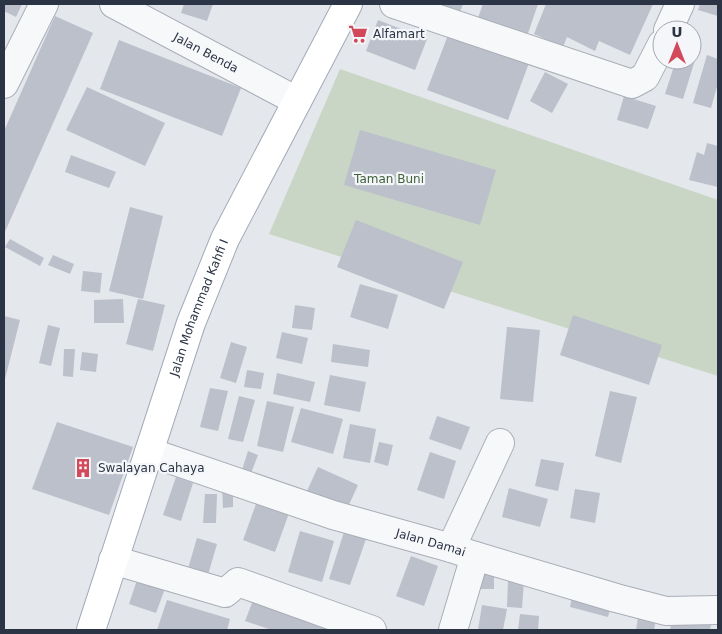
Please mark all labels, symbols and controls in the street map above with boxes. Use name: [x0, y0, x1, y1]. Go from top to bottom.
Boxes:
north arrow: [652, 20, 702, 70]
supermarket icon: Alfamart: [347, 23, 369, 45]
text: U: [671, 24, 683, 40]
place label: Alfamart: [373, 27, 425, 41]
street label: Jalan Benda: [170, 29, 241, 76]
park label: Taman Buni: [353, 172, 424, 186]
street label: Jalan Mohammad Kahfi I: [167, 237, 231, 379]
building icon: Swalayan Cahaya: [72, 457, 94, 479]
place label: Swalayan Cahaya: [98, 461, 205, 475]
street label: Jalan Damai: [393, 526, 467, 559]

